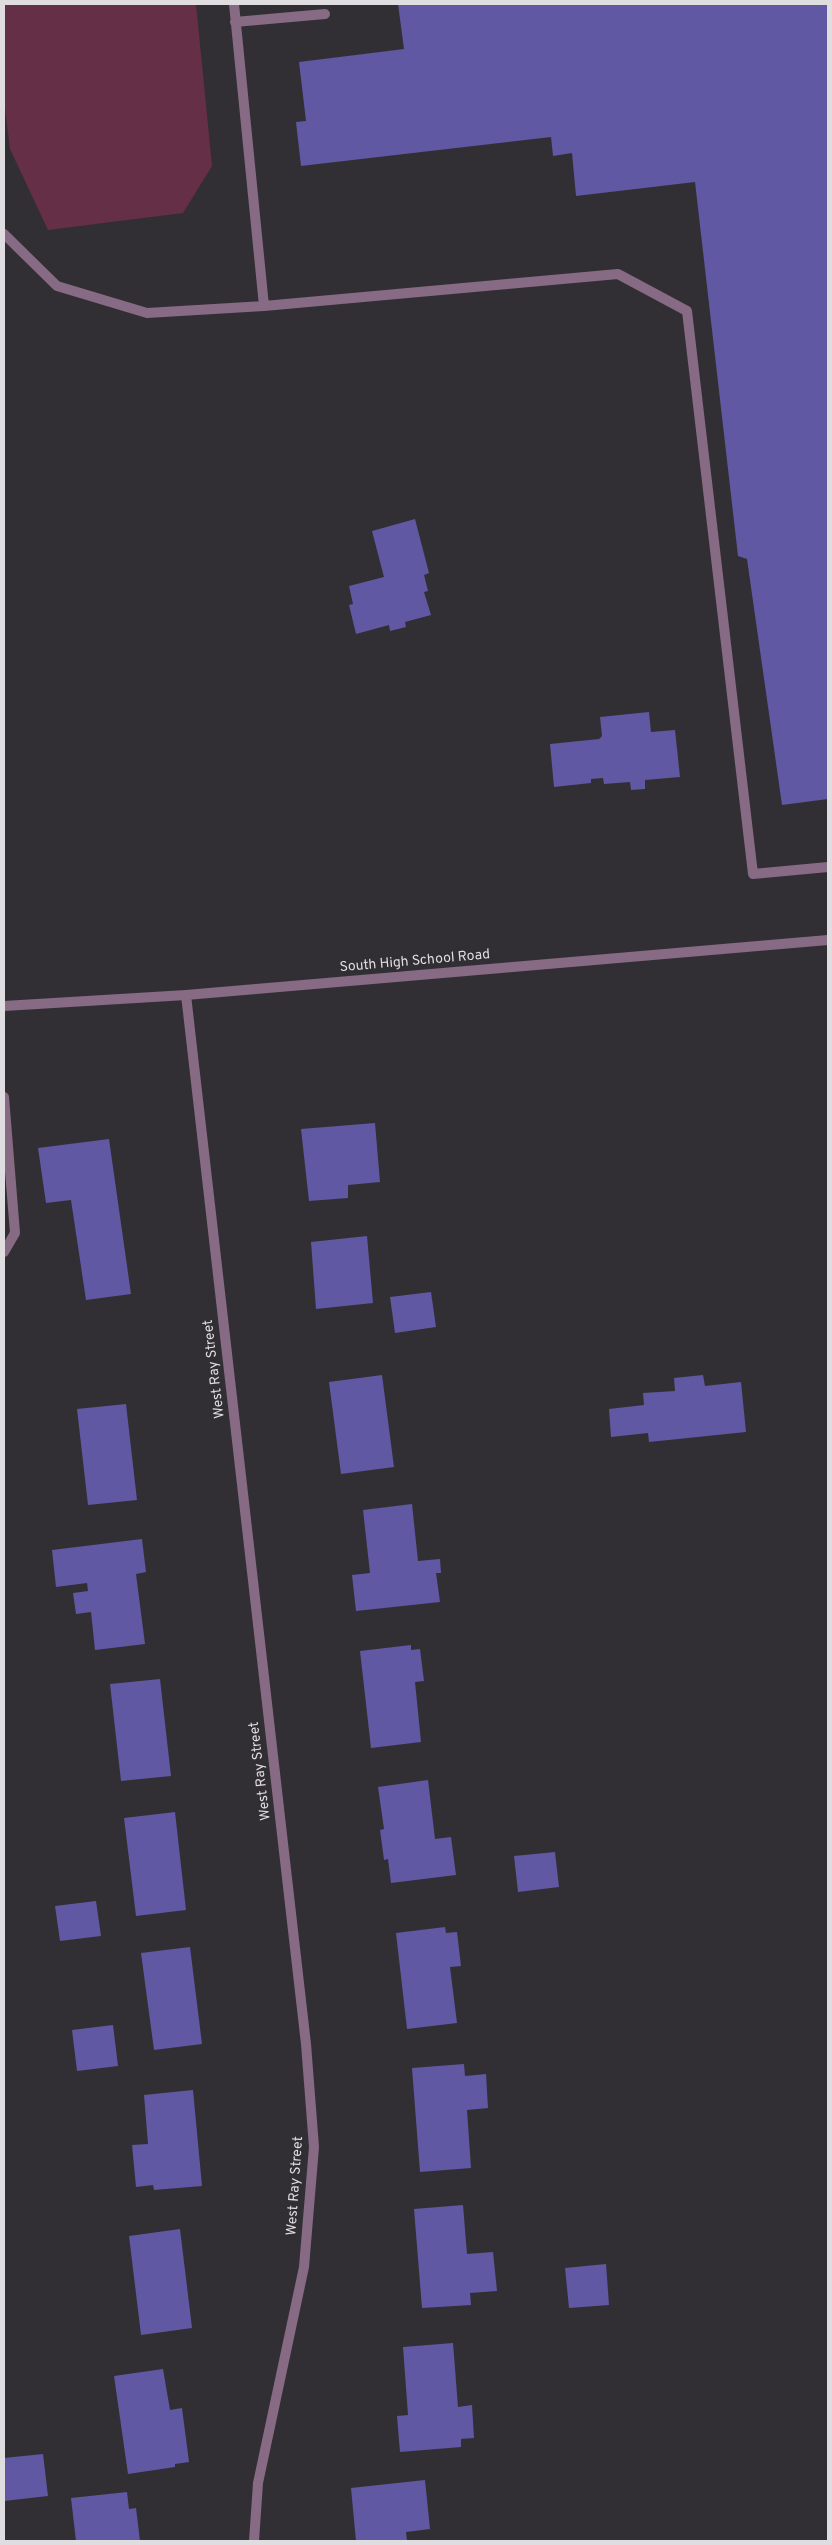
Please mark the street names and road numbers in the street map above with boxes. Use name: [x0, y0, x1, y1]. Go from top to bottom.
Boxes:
street label: South High School Road: [339, 947, 491, 977]
street label: West Ray Street: [201, 1319, 229, 1419]
street label: West Ray Street: [247, 1721, 275, 1821]
street label: West Ray Street: [284, 2136, 308, 2236]

